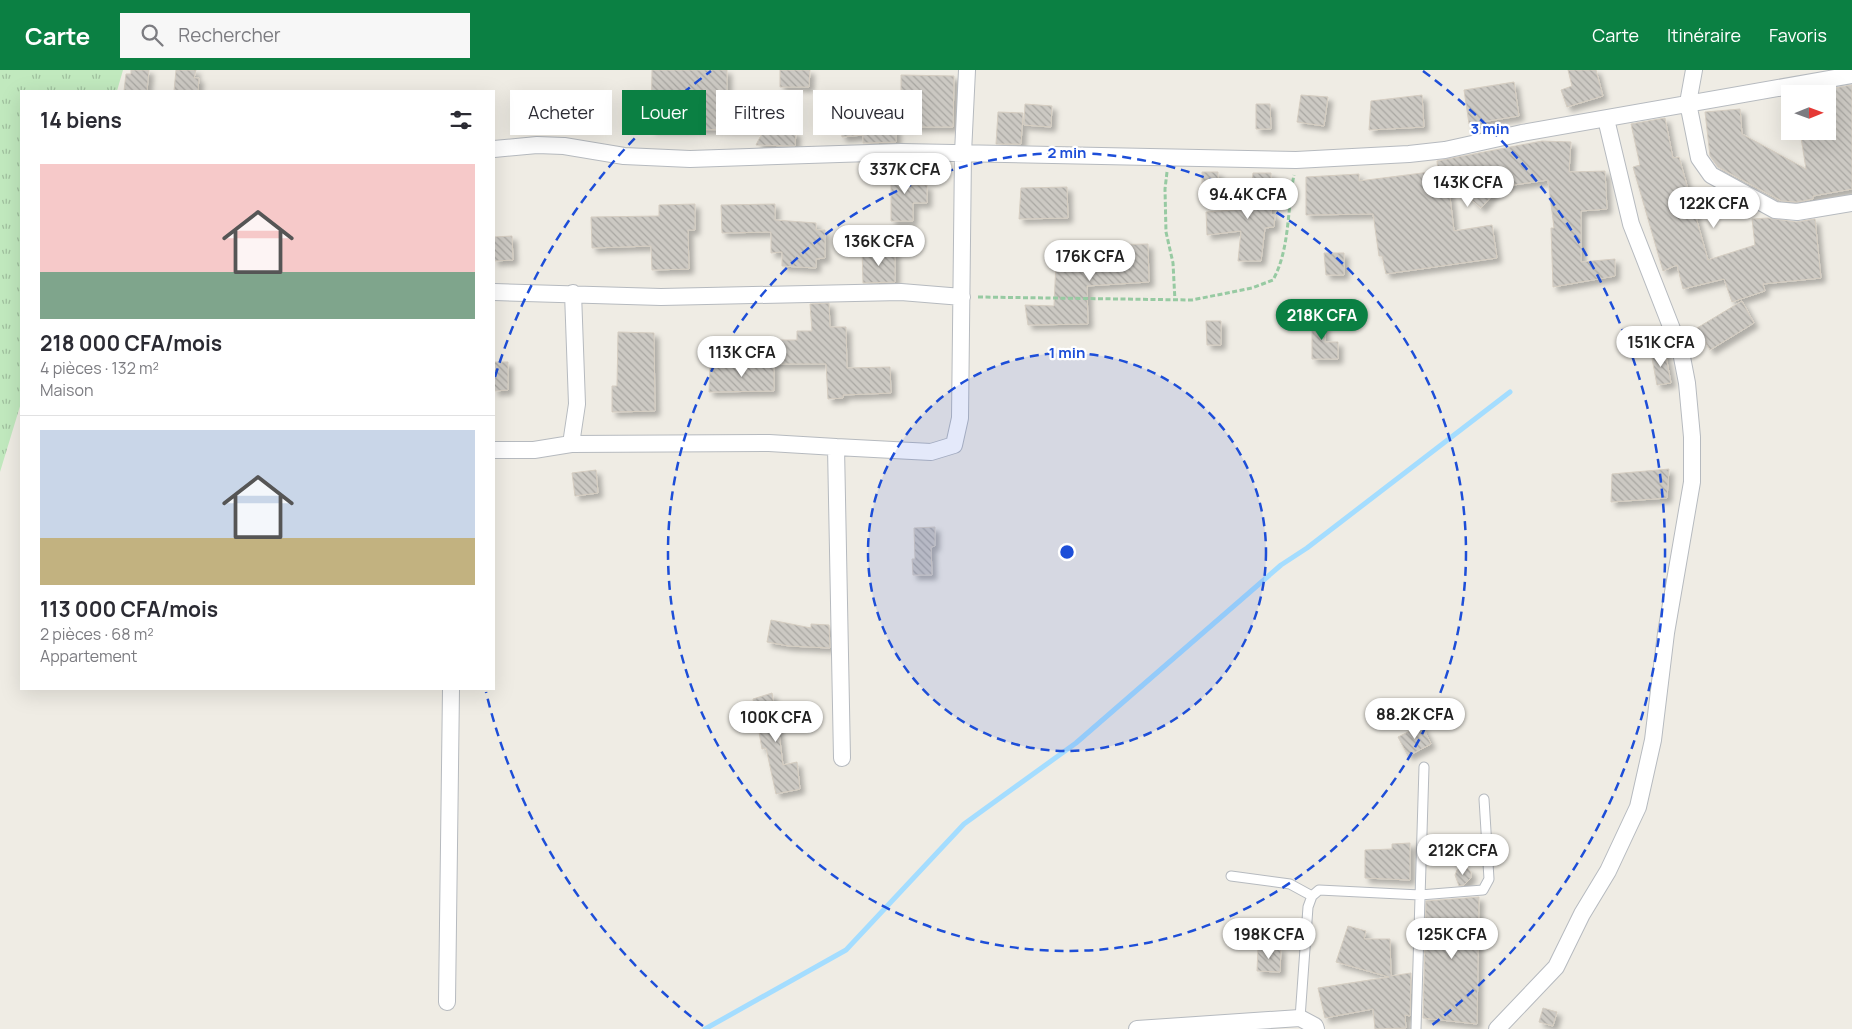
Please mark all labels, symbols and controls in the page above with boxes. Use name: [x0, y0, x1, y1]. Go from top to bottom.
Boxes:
search box: [120, 13, 470, 58]
text: Carte: [25, 19, 90, 52]
icon: search: [138, 21, 166, 49]
text: Rechercher: [178, 22, 281, 48]
text: Carte: [1592, 23, 1639, 47]
text: Itinéraire: [1667, 23, 1741, 47]
text: Favoris: [1769, 23, 1827, 47]
north arrow: [1781, 85, 1836, 140]
map controls: [1781, 85, 1836, 140]
chip: Acheter: [510, 90, 612, 135]
chip: Louer: [622, 90, 706, 135]
chip: Filtres: [716, 90, 803, 135]
chip: Nouveau: [813, 90, 922, 135]
text: 14 biens: [40, 106, 122, 134]
icon: filters: [447, 106, 475, 134]
text: 3 min: [1471, 118, 1509, 139]
text: 2 min: [1047, 142, 1087, 163]
pin: 337K CFA: [853, 152, 957, 195]
text: 337K CFA: [869, 158, 941, 180]
pin: 143K CFA: [1416, 166, 1520, 208]
text: 143K CFA: [1433, 171, 1503, 193]
pin: 94.4K CFA: [1191, 178, 1305, 220]
text: 94.4K CFA: [1209, 183, 1287, 205]
pin: 122K CFA: [1662, 186, 1766, 229]
text: 122K CFA: [1679, 192, 1749, 214]
icon: home: [213, 197, 303, 287]
pin: 136K CFA: [827, 224, 931, 267]
text: 136K CFA: [844, 230, 914, 252]
pin: 176K CFA: [1038, 240, 1142, 282]
text: 176K CFA: [1055, 245, 1125, 267]
pin: 218K CFA: [1270, 298, 1374, 341]
text: 218K CFA: [1287, 304, 1357, 326]
pin: 151K CFA: [1609, 326, 1713, 368]
text: 218 000 CFA/mois: [40, 329, 222, 357]
text: 151K CFA: [1627, 331, 1695, 353]
pin: 113K CFA: [690, 336, 794, 378]
text: 113K CFA: [708, 341, 776, 363]
text: 1 min: [1049, 342, 1085, 363]
text: 4 pièces · 132 m²: [40, 357, 159, 379]
text: Maison: [40, 379, 93, 401]
icon: home: [213, 462, 303, 552]
centre of rings: [1058, 543, 1076, 561]
text: 113 000 CFA/mois: [40, 595, 218, 623]
text: 2 pièces · 68 m²: [40, 623, 154, 645]
text: Appartement: [40, 645, 137, 667]
pin: 88.2K CFA: [1358, 698, 1472, 740]
pin: 100K CFA: [724, 700, 828, 743]
text: 88.2K CFA: [1376, 703, 1454, 725]
text: 100K CFA: [740, 706, 812, 728]
pin: 212K CFA: [1411, 834, 1515, 876]
text: 212K CFA: [1428, 839, 1498, 861]
pin: 198K CFA: [1217, 918, 1321, 960]
pin: 125K CFA: [1400, 918, 1504, 960]
text: 198K CFA: [1234, 923, 1304, 945]
text: 125K CFA: [1417, 923, 1487, 945]

